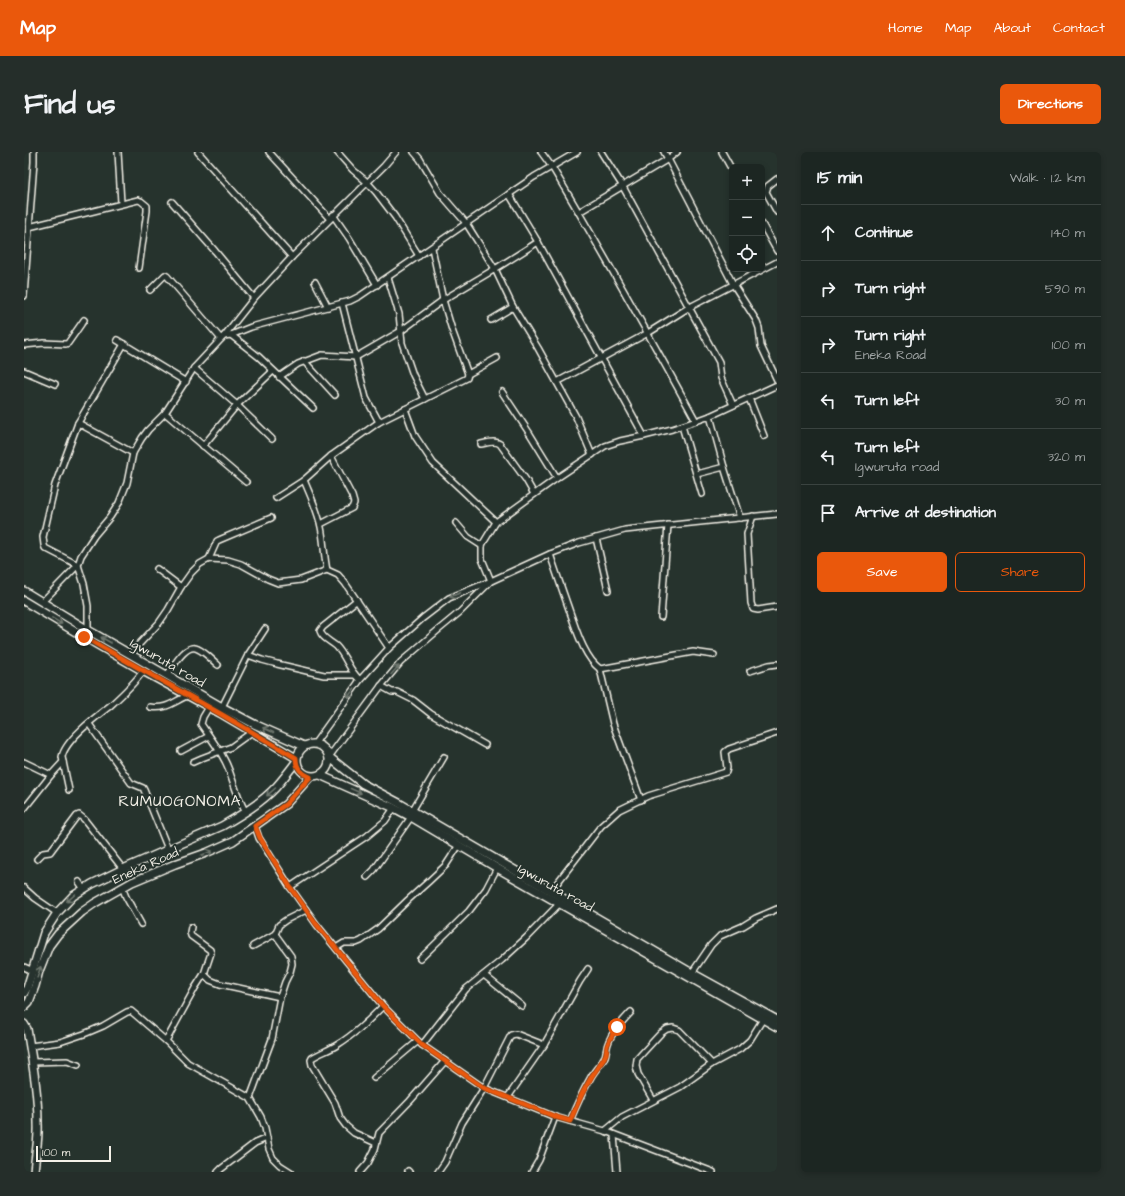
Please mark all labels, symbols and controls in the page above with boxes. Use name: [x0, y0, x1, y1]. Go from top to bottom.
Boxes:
text: Map: [20, 15, 56, 42]
text: Home: [888, 18, 923, 38]
text: Map: [945, 18, 971, 38]
text: About: [993, 18, 1031, 38]
text: Contact: [1053, 18, 1105, 38]
button: Directions: [1000, 84, 1101, 124]
text: Find us: [24, 85, 115, 124]
map controls: [729, 164, 765, 272]
button: +: [729, 164, 765, 200]
text: 15 min: [817, 166, 862, 190]
text: Walk · 1.2 km: [1010, 169, 1085, 187]
button: −: [729, 200, 765, 236]
icon: ahead: [817, 222, 839, 244]
text: Continue: [855, 222, 913, 243]
text: 140 m: [1051, 224, 1085, 242]
button: locate: [729, 236, 765, 272]
icon: right: [817, 278, 839, 300]
text: Turn right: [855, 278, 926, 299]
text: 590 m: [1045, 280, 1085, 298]
text: Turn right: [855, 325, 926, 346]
icon: right: [817, 334, 839, 356]
text: 100 m: [1052, 336, 1085, 354]
text: Eneka Road: [855, 346, 926, 364]
icon: left: [817, 390, 839, 412]
text: Turn left: [855, 390, 919, 411]
text: 30 m: [1055, 392, 1085, 410]
text: Turn left: [855, 437, 919, 458]
icon: left: [817, 446, 839, 468]
text: 320 m: [1047, 448, 1085, 466]
text: Igwuruta road: [855, 458, 939, 476]
icon: arrive: [817, 502, 839, 524]
text: Arrive at destination: [855, 502, 996, 523]
button: Save: [817, 552, 947, 592]
button: Share: [955, 552, 1085, 592]
one-way arrow: [449, 592, 461, 600]
one-way arrow: [51, 617, 62, 625]
route end: [75, 628, 93, 646]
street label: Igwuruta road: [126, 634, 209, 693]
one-way arrow: [100, 636, 112, 643]
one-way arrow: [390, 665, 399, 675]
one-way arrow: [346, 687, 355, 698]
one-way arrow: [263, 726, 275, 734]
one-way arrow: [266, 787, 276, 796]
one-way arrow: [349, 788, 361, 795]
district label: RUMUOGONOMA: [119, 791, 241, 812]
street label: Eneka Road: [109, 843, 182, 889]
one-way arrow: [200, 848, 212, 856]
street label: Igwuruta road: [514, 860, 597, 917]
one-way arrow: [66, 894, 76, 903]
one-way arrow: [36, 965, 43, 978]
route start: [608, 1018, 626, 1036]
scale bar: [36, 1144, 111, 1163]
text: 100 m: [42, 1145, 70, 1160]

